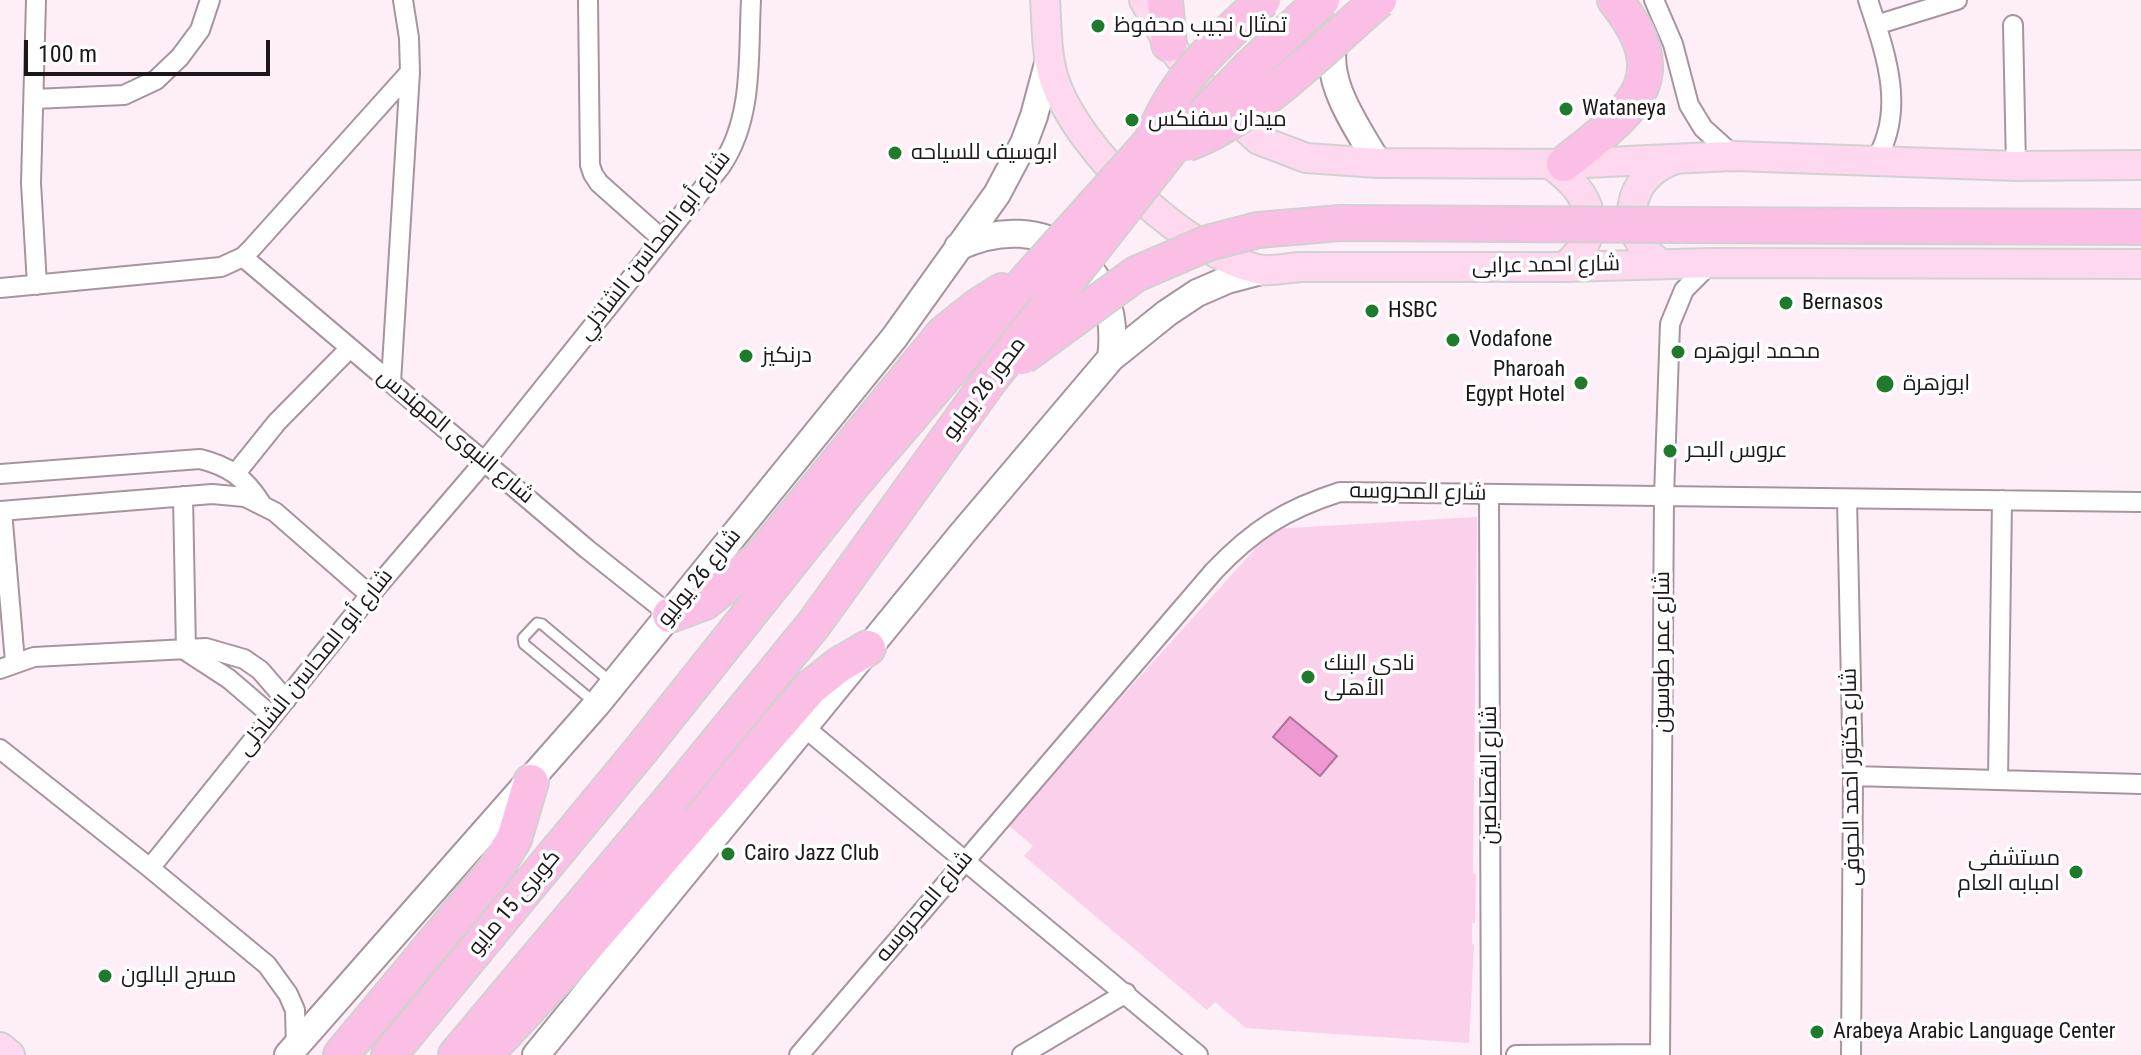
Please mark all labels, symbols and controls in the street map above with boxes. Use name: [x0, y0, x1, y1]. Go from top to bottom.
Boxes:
place label: تمثال نجيب محفوظ: [1114, 13, 1287, 39]
marker: تمثال نجيب محفوظ: [1089, 17, 1107, 35]
scale bar: [28, 24, 274, 74]
text: 100 m: [38, 40, 97, 68]
place label: Wataneya: [1582, 96, 1666, 122]
marker: Wataneya: [1557, 100, 1575, 118]
place label: ميدان سفنكس: [1148, 107, 1287, 133]
marker: ميدان سفنكس: [1123, 111, 1141, 129]
place label: ابوسيف للسياحه: [911, 140, 1058, 166]
marker: ابوسيف للسياحه: [886, 144, 904, 162]
street label: شارع أبو المحاسن الشاذلي: [573, 146, 737, 346]
street label: شارع احمد عرابى: [1472, 252, 1620, 280]
place label: Bernasos: [1802, 290, 1883, 316]
marker: Bernasos: [1777, 294, 1795, 312]
place label: HSBC: [1388, 298, 1438, 324]
marker: HSBC: [1363, 302, 1381, 320]
place label: Vodafone: [1469, 327, 1552, 353]
marker: Vodafone: [1444, 331, 1462, 349]
street label: محور 26 يوليو: [938, 333, 1032, 445]
place label: محمد ابوزهره: [1694, 339, 1820, 365]
place label: درنكيز: [762, 343, 812, 369]
marker: محمد ابوزهره: [1669, 343, 1687, 361]
marker: درنكيز: [737, 347, 755, 365]
place label: Pharoah Egypt Hotel: [1465, 357, 1565, 408]
street label: شارع النبوى المهندس: [371, 364, 539, 510]
place label: ابوزهرة: [1903, 371, 1970, 397]
marker: ابوزهرة: [1874, 373, 1896, 395]
marker: Pharoah Egypt Hotel: [1572, 374, 1590, 392]
place label: عروس البحر: [1686, 438, 1788, 464]
marker: عروس البحر: [1661, 442, 1679, 460]
street label: شارع المحروسه: [1349, 479, 1487, 507]
street label: شارع 26 يوليو: [653, 524, 747, 632]
street label: شارع أبو المحاسن الشاذلى: [233, 564, 399, 762]
street label: شارع عمر طوسون: [1650, 571, 1676, 733]
place label: نادى البنك الأهلى: [1324, 651, 1415, 702]
marker: نادى البنك الأهلى: [1299, 668, 1317, 686]
street label: شارع دكتور احمد الحوفى: [1837, 668, 1867, 886]
street label: شارع القصاصين: [1477, 706, 1503, 844]
place label: Cairo Jazz Club: [744, 841, 879, 867]
street label: كوبرى 15 مايو: [463, 845, 567, 961]
marker: Cairo Jazz Club: [719, 845, 737, 863]
street label: شارع المحروسه: [871, 846, 979, 968]
place label: مستشفى امبابه العام: [1957, 846, 2060, 898]
marker: مستشفى امبابه العام: [2067, 863, 2085, 881]
place label: مسرح البالون: [121, 963, 236, 989]
marker: مسرح البالون: [96, 967, 114, 985]
place label: Arabeya Arabic Language Center: [1833, 1019, 2116, 1045]
marker: Arabeya Arabic Language Center: [1808, 1023, 1826, 1041]

